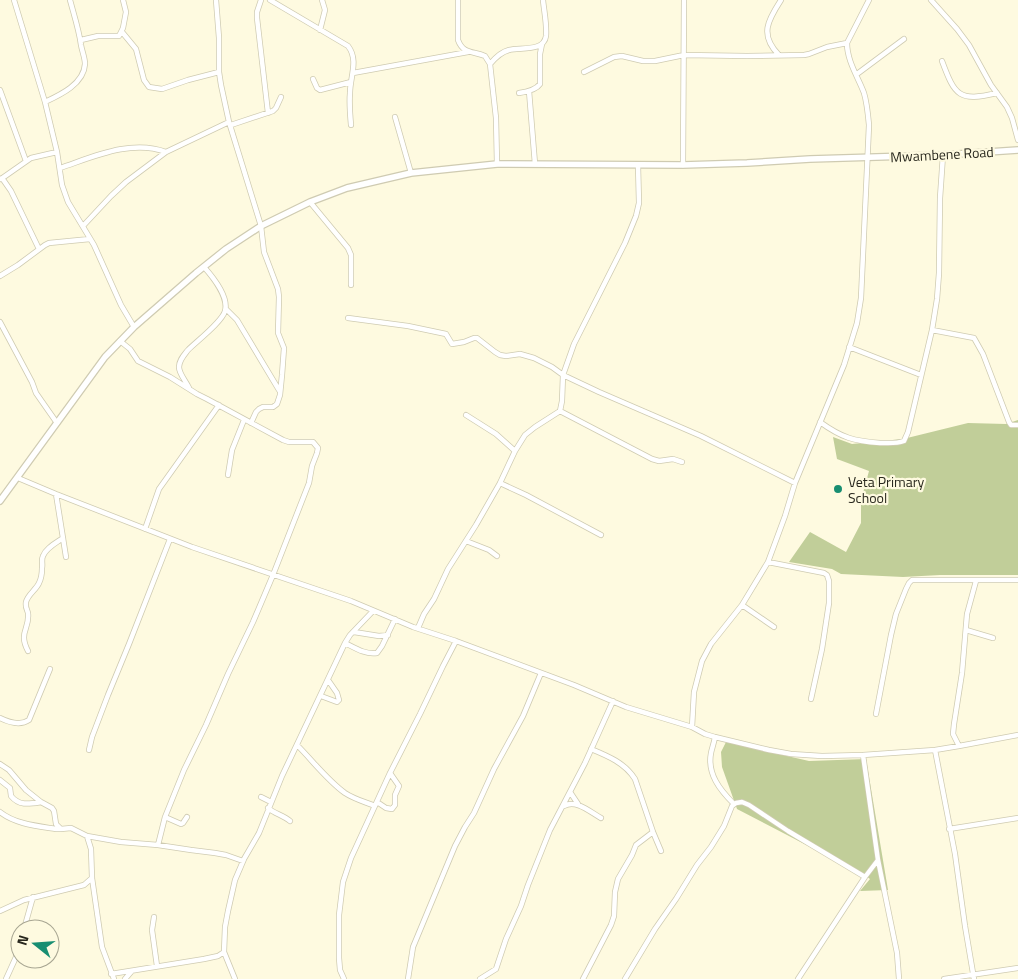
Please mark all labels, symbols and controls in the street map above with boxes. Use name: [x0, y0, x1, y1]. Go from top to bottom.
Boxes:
street label: Mwambene Road: [890, 141, 994, 167]
place label: Veta Primary School: [848, 471, 925, 508]
marker: Veta Primary School: [832, 483, 844, 495]
north arrow: [10, 919, 60, 969]
text: N: [11, 932, 34, 948]

